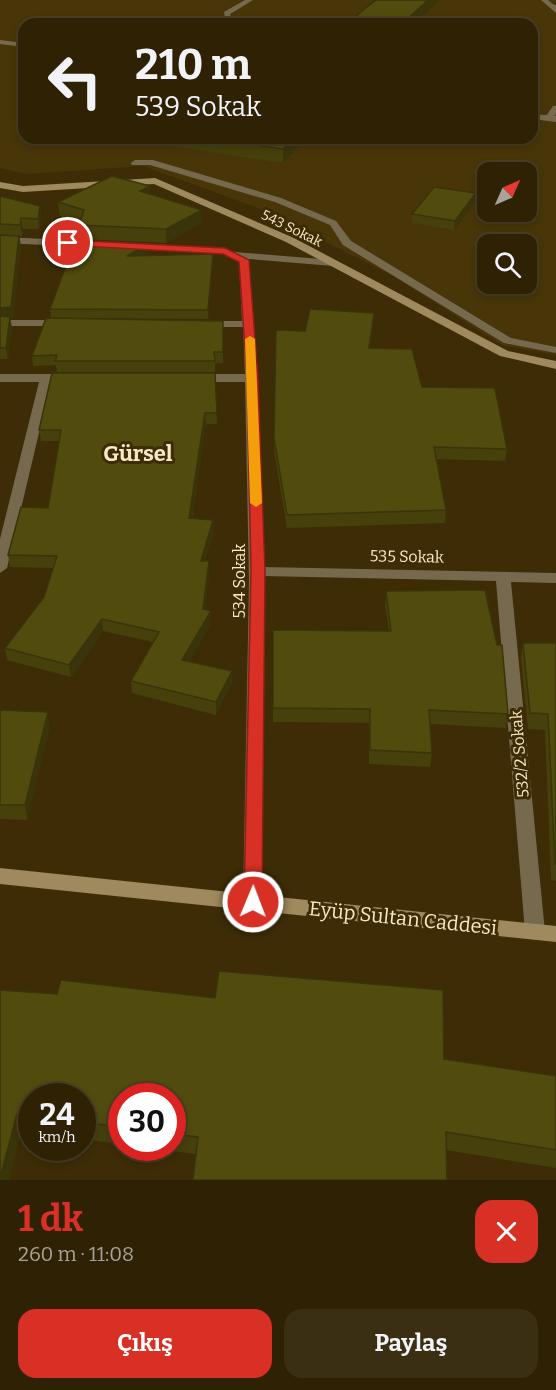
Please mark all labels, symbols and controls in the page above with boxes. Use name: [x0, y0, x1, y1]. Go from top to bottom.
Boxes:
text: 210 m: [135, 40, 251, 90]
icon: left: [36, 42, 114, 120]
text: 539 Sokak: [135, 91, 261, 123]
north arrow: [477, 162, 537, 222]
map controls: [477, 162, 537, 294]
street label: 543 Sokak: [258, 206, 325, 251]
pin: [42, 217, 93, 268]
icon: arrive: [51, 226, 84, 259]
button: search: [477, 234, 537, 294]
district label: Gürsel: [103, 440, 173, 467]
street label: 534 Sokak: [230, 544, 249, 618]
street label: 535 Sokak: [370, 546, 444, 567]
street label: 532/2 Sokak: [506, 709, 533, 799]
position arrow: [221, 870, 285, 934]
street label: Eyüp Sultan Caddesi: [308, 896, 498, 940]
speed limit sign: 30: [108, 1083, 186, 1161]
text: 24: [39, 1097, 75, 1133]
text: km/h: [38, 1128, 76, 1146]
text: 1 dk: [18, 1197, 83, 1241]
button: close: [475, 1200, 538, 1263]
text: 260 m · 11:08: [18, 1242, 134, 1266]
button: Çıkış: [18, 1309, 272, 1378]
button: Paylaş: [284, 1309, 538, 1378]

